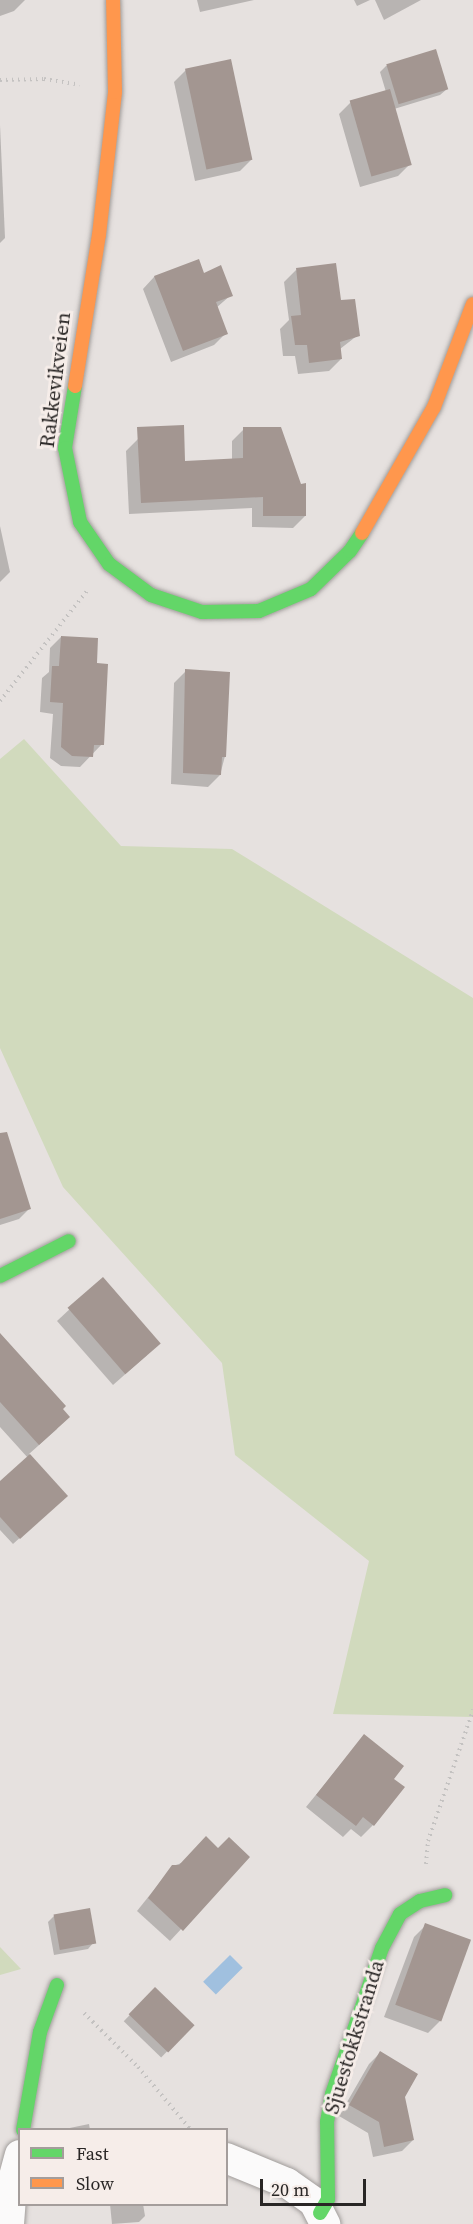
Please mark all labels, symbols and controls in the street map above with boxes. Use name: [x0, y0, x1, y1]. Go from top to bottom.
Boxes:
street label: Rakkevikveien: [34, 311, 76, 449]
street label: Sjuestokkstranda: [319, 1957, 389, 2117]
legend: [18, 2128, 228, 2206]
text: Fast: [76, 2141, 109, 2166]
scale bar: [263, 2167, 370, 2205]
text: Slow: [76, 2171, 114, 2196]
text: 20 m: [271, 2177, 309, 2202]

